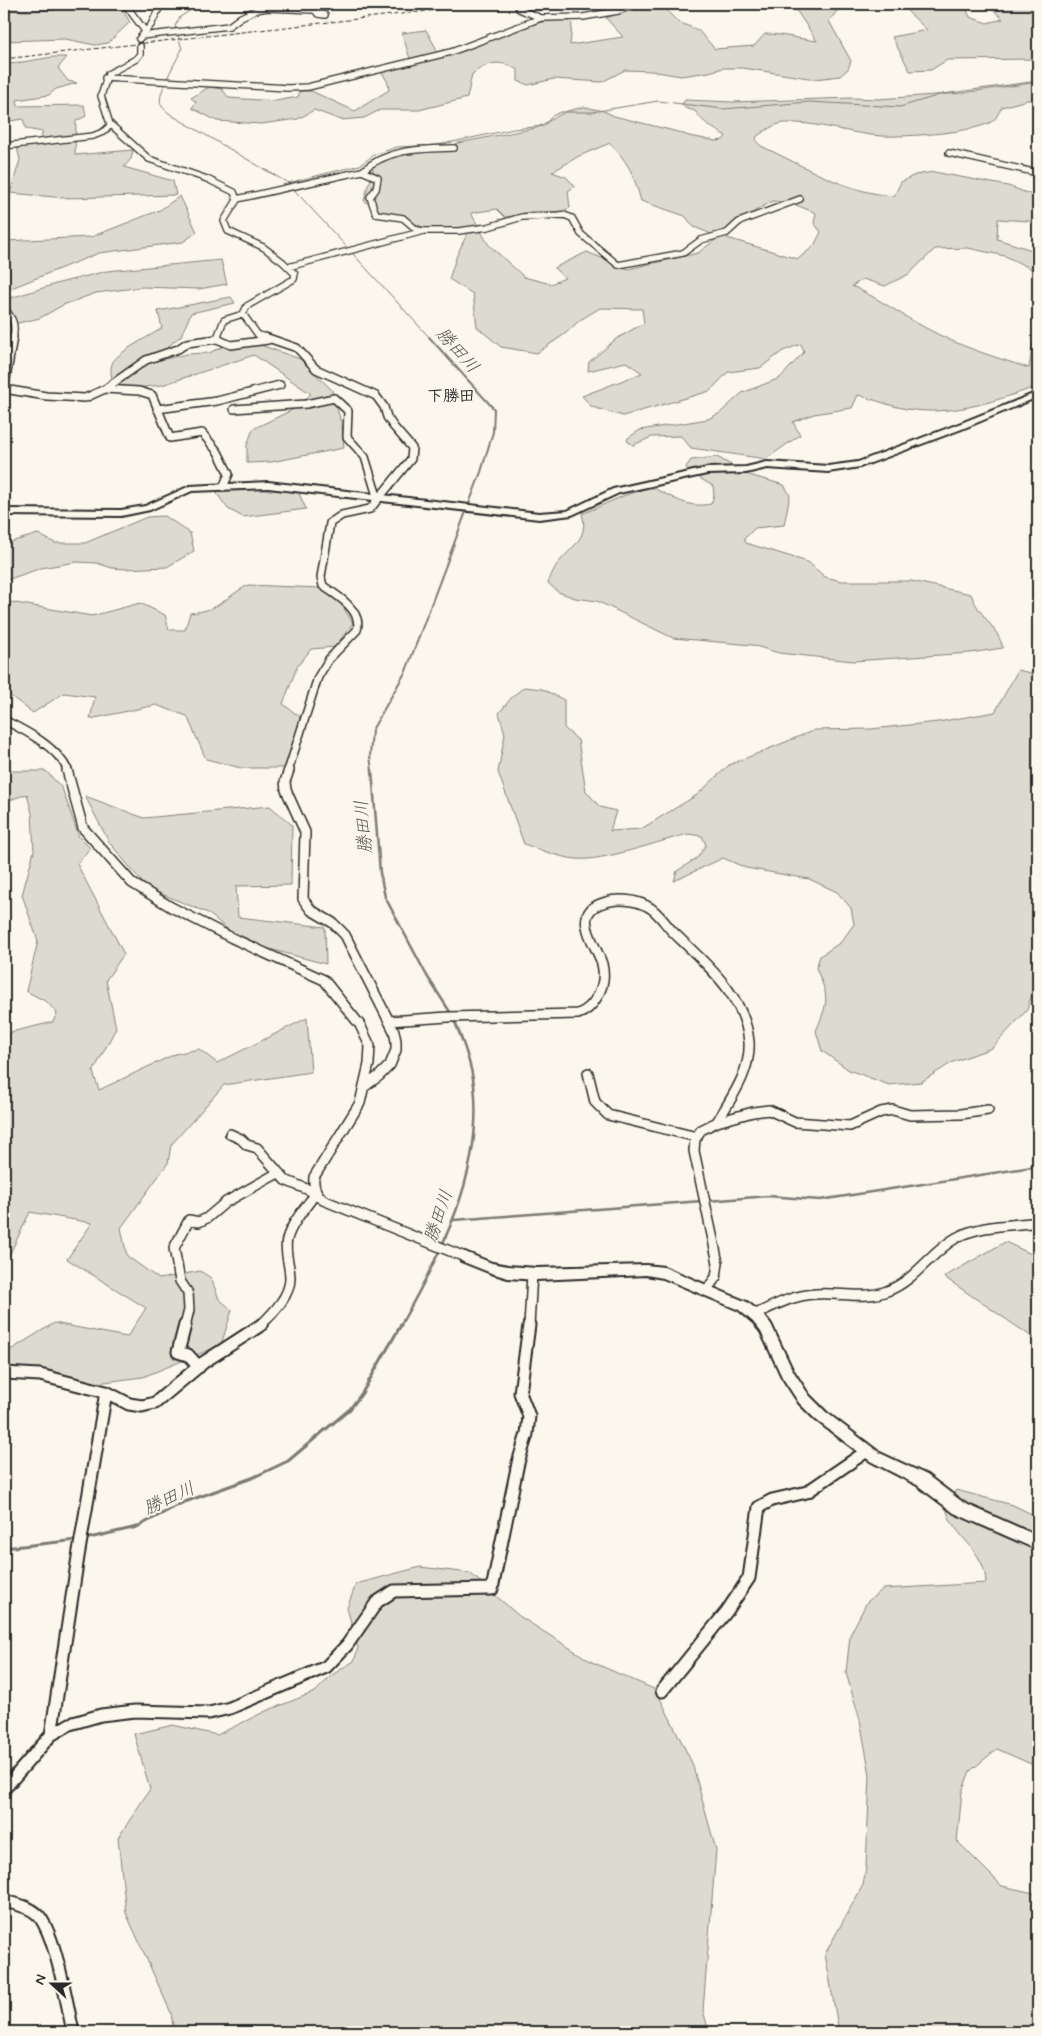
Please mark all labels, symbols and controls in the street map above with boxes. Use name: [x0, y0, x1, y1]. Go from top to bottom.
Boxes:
water label: 勝田川: [430, 323, 484, 379]
district label: 下勝田: [427, 386, 475, 407]
water label: 勝田川: [350, 799, 378, 855]
water label: 勝田川: [419, 1187, 459, 1246]
water label: 勝田川: [140, 1477, 199, 1521]
north arrow: [28, 1958, 78, 2008]
text: N: [31, 1972, 51, 1987]

